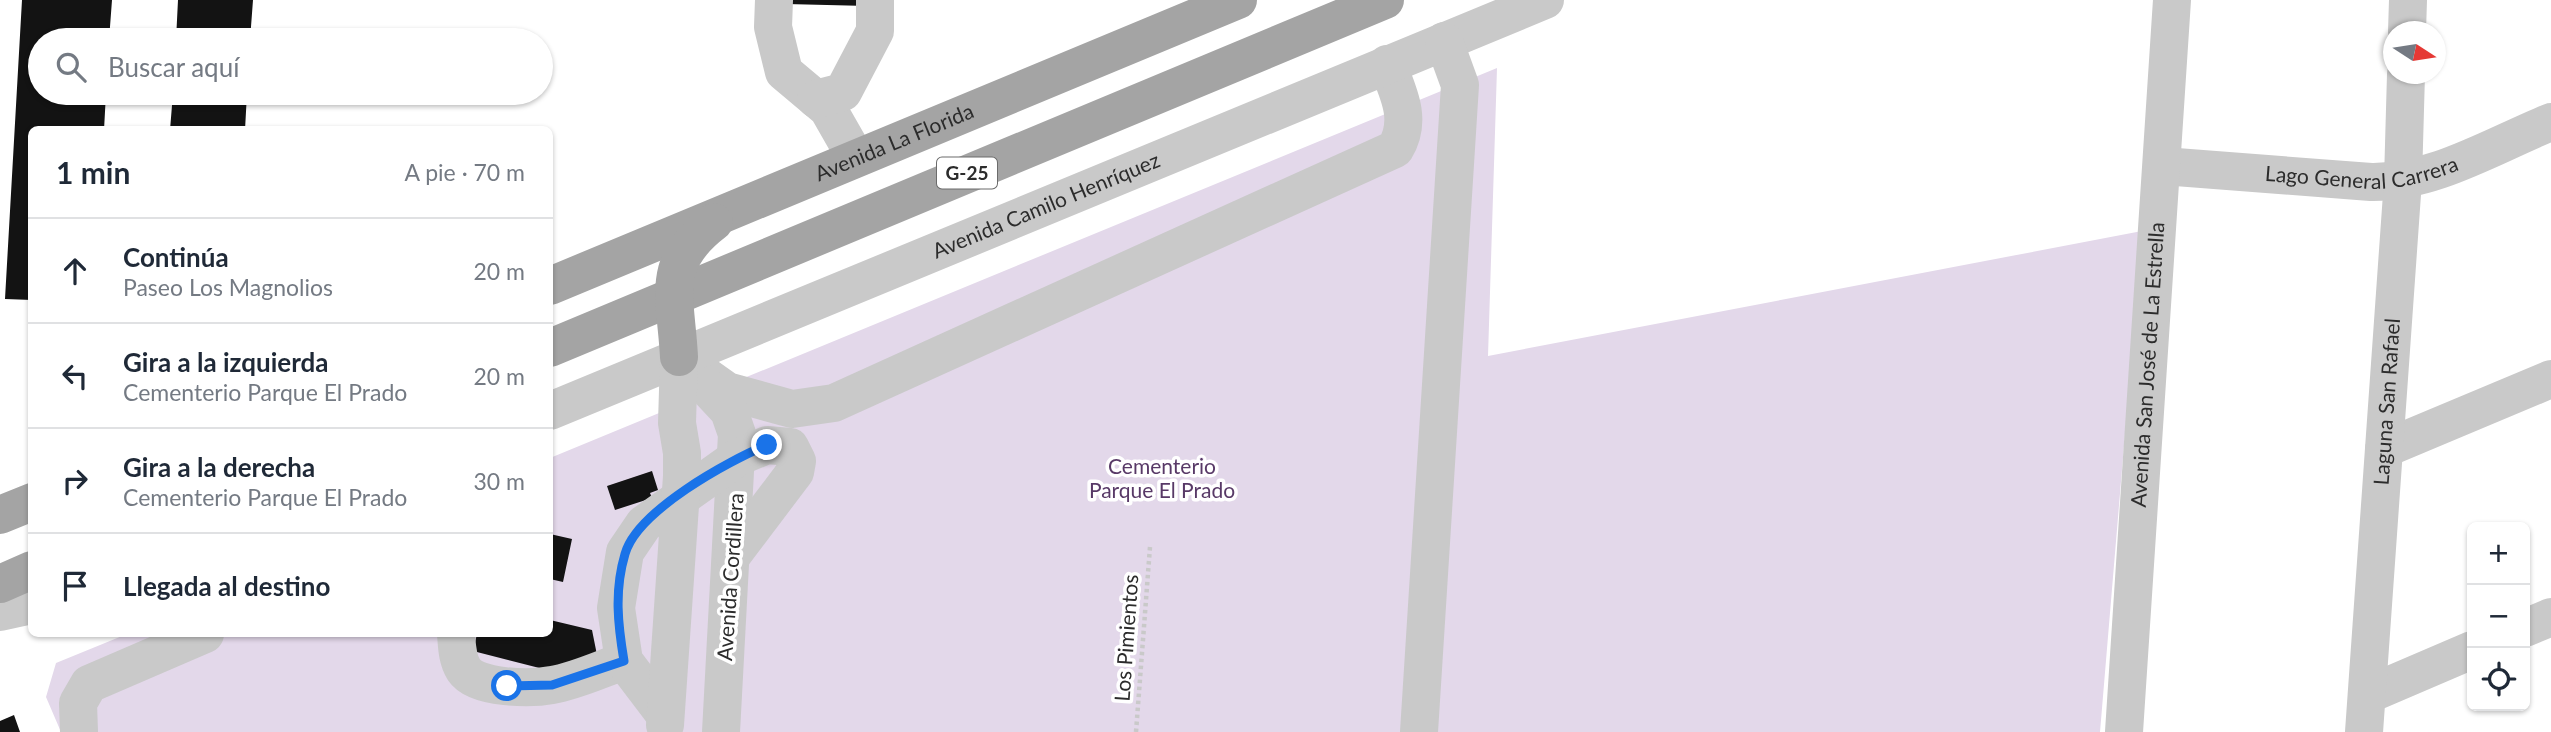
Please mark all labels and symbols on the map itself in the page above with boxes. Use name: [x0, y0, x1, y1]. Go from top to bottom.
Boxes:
north arrow: [2383, 21, 2446, 84]
street label: Avenida La Florida: [811, 97, 977, 186]
street label: Avenida Camilo Henríquez: [928, 147, 1163, 263]
street label: Lago General Carrera: [2264, 150, 2461, 193]
road number: G-25: [937, 158, 997, 188]
street label: Avenida San José de La Estrella: [2125, 221, 2168, 508]
street label: Laguna San Rafael: [2367, 317, 2404, 486]
route end: [751, 429, 782, 460]
park label: Cementerio Parque El Prado: [1089, 453, 1235, 502]
street label: Avenida Cordillera: [711, 492, 748, 662]
street label: Los Pimientos: [1109, 573, 1142, 702]
route start: [491, 670, 522, 701]

